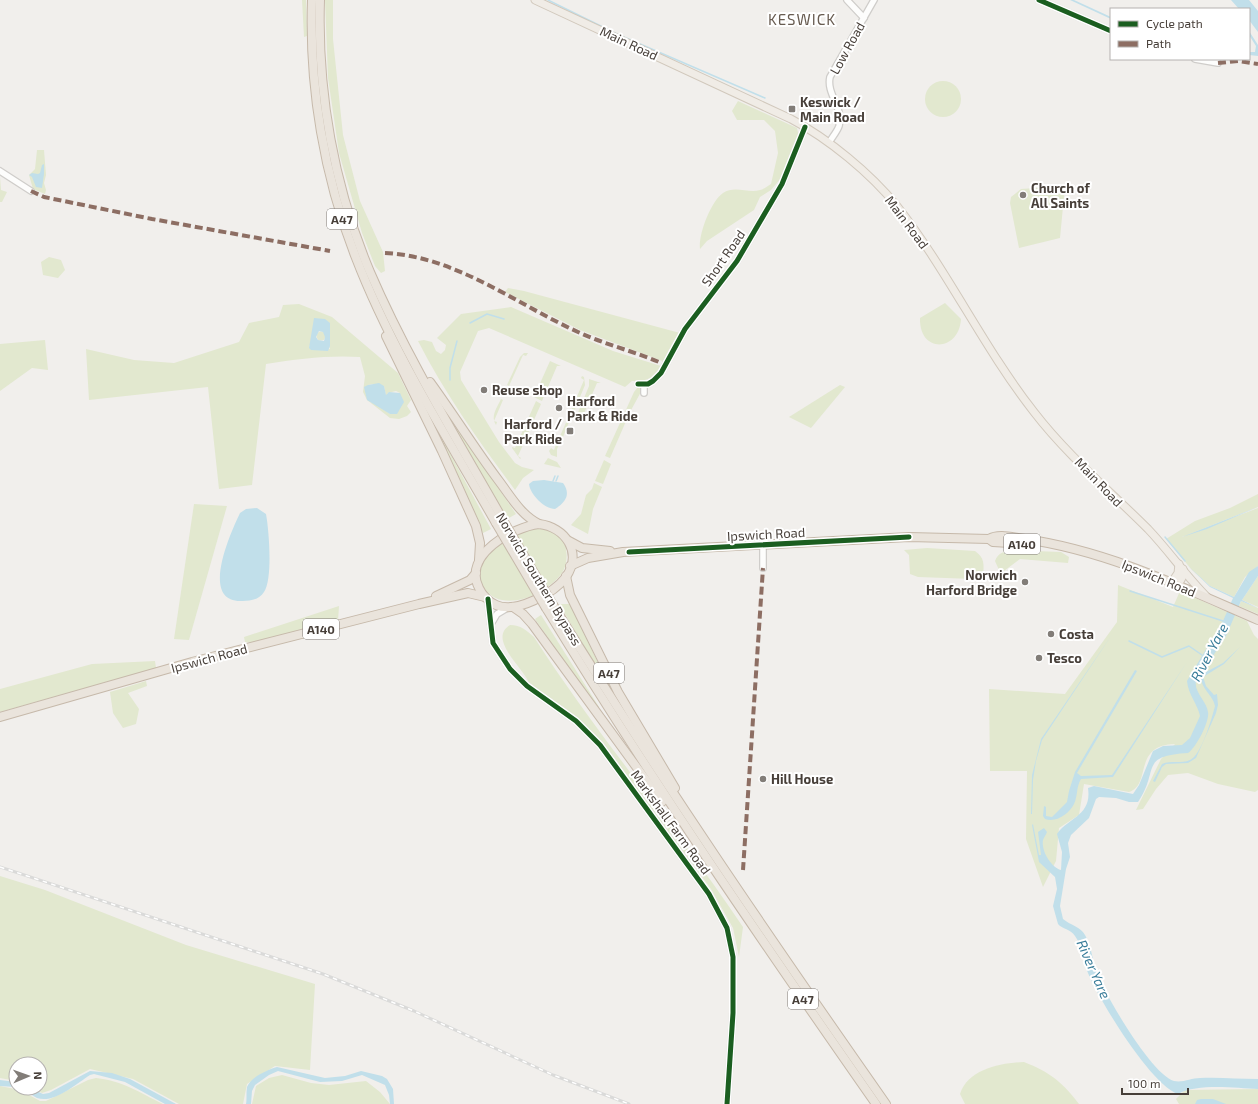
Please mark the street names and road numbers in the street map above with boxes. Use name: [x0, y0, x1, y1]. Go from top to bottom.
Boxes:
street label: Low Road: [826, 19, 868, 77]
street label: Main Road: [597, 23, 661, 63]
street label: Main Road: [882, 192, 932, 252]
road number: A47: [327, 209, 357, 229]
street label: Short Road: [698, 227, 748, 289]
street label: Main Road: [1072, 454, 1126, 510]
street label: Norwich Southern Bypass: [493, 509, 585, 649]
street label: Ipswich Road: [727, 524, 805, 544]
road number: A140: [1004, 534, 1040, 554]
street label: Ipswich Road: [1120, 556, 1198, 600]
road number: A140: [303, 619, 339, 639]
street label: Ipswich Road: [169, 640, 249, 676]
road number: A47: [594, 663, 624, 683]
street label: Markshall Farm Road: [628, 767, 714, 877]
road number: A47: [788, 989, 818, 1009]

